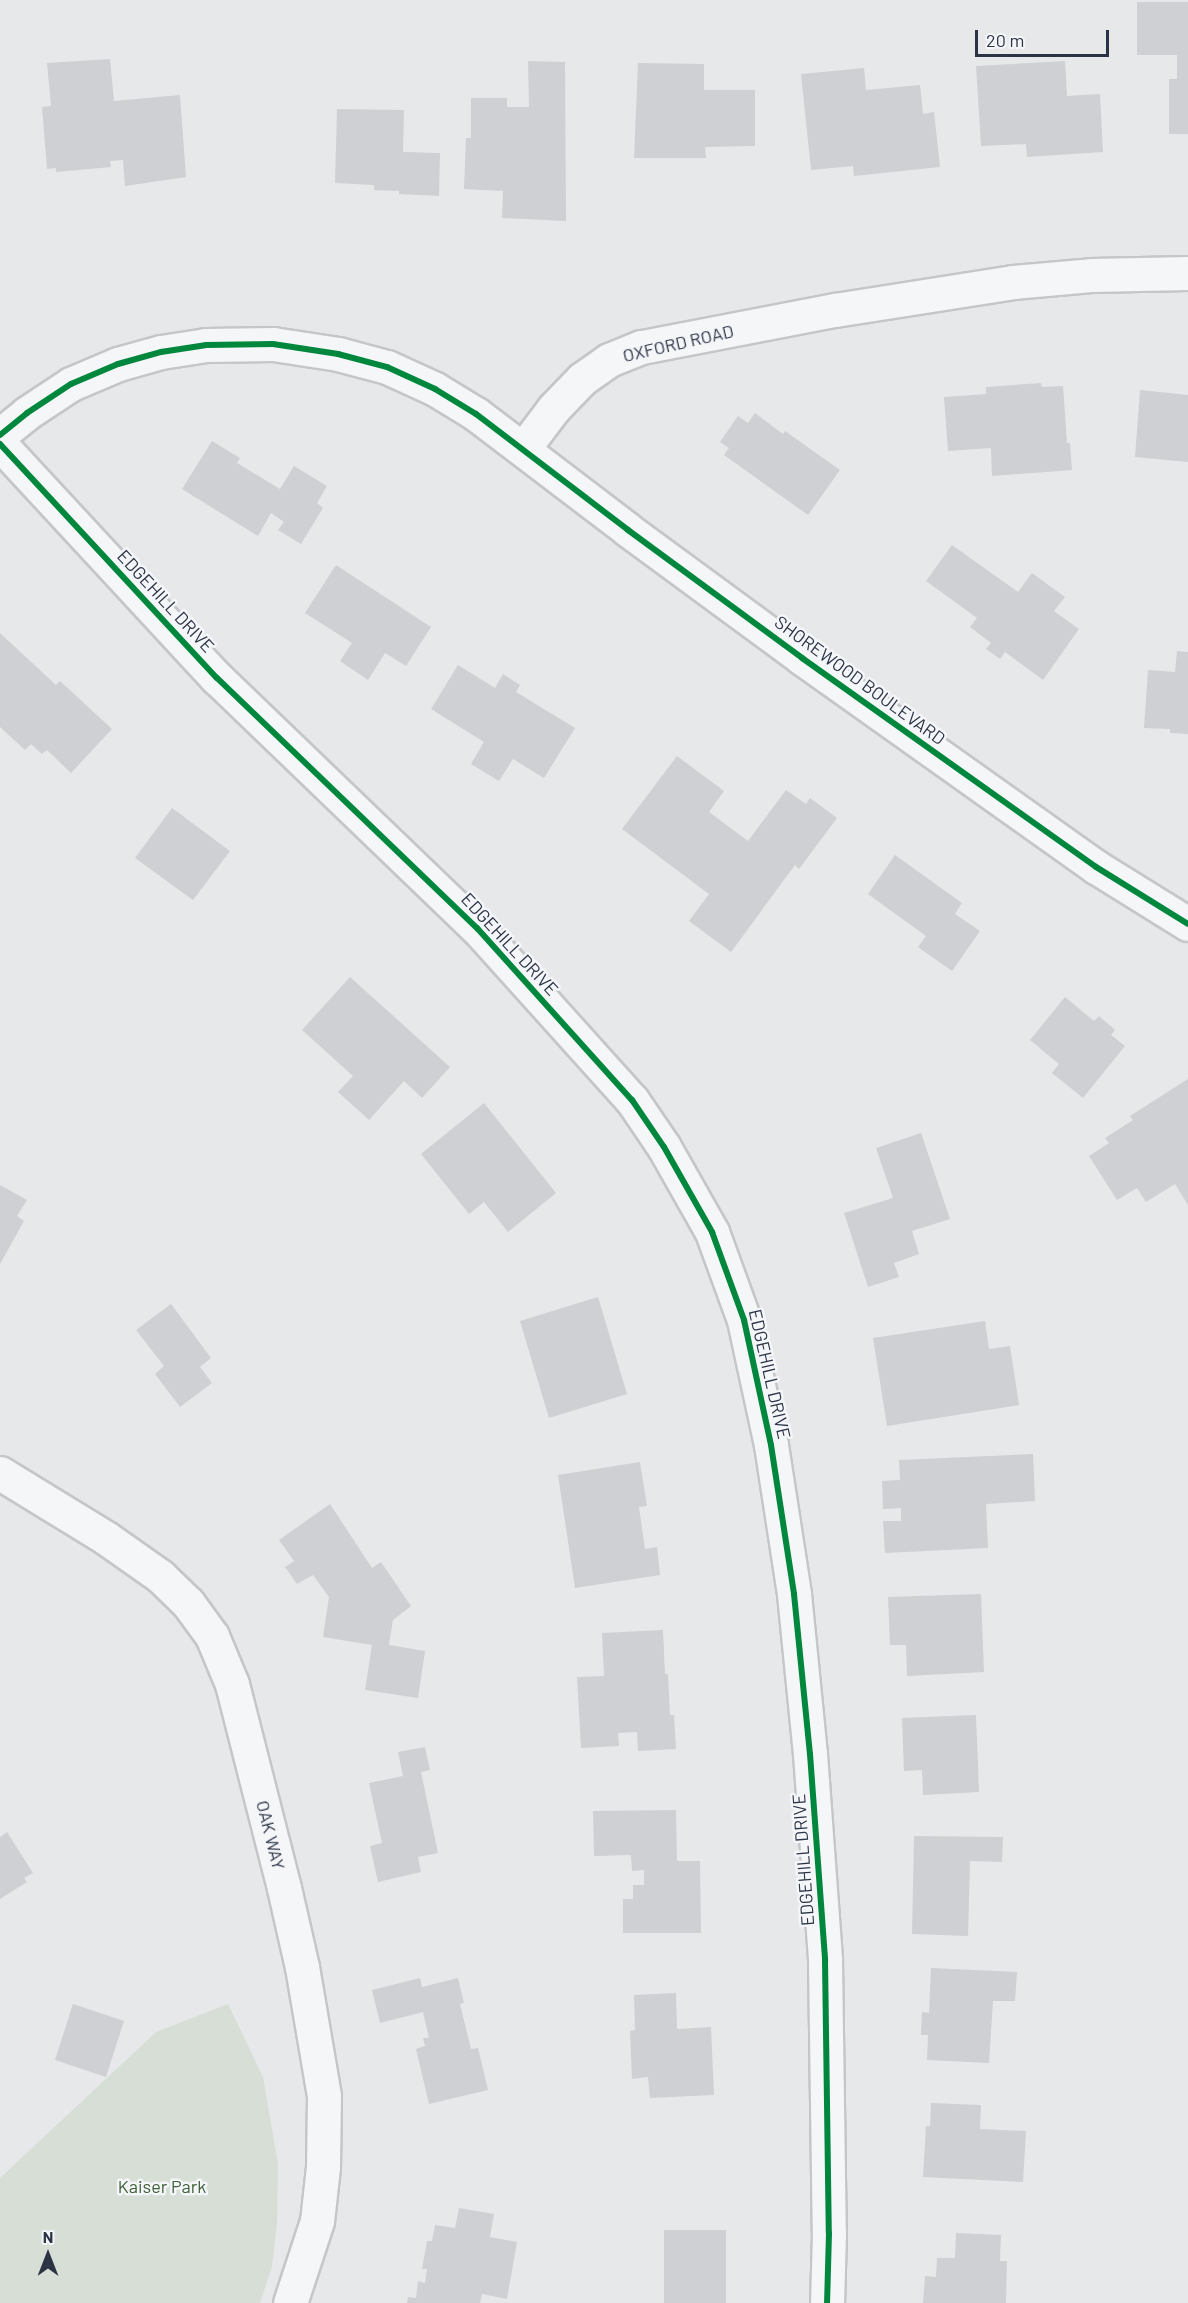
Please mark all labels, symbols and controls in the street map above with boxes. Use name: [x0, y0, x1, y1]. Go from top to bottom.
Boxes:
scale bar: [978, 18, 1112, 56]
text: 20 m: [986, 29, 1024, 51]
street label: OXFORD ROAD: [621, 320, 735, 366]
street label: EDGEHILL DRIVE: [113, 545, 219, 657]
street label: SHOREWOOD BOULEVARD: [770, 611, 950, 749]
street label: EDGEHILL DRIVE: [457, 888, 563, 1000]
street label: EDGEHILL DRIVE: [745, 1307, 795, 1441]
street label: EDGEHILL DRIVE: [788, 1793, 818, 1927]
street label: OAK WAY: [252, 1798, 290, 1872]
park label: Kaiser Park: [118, 2175, 206, 2197]
north arrow: [18, 2225, 78, 2285]
text: N: [43, 2227, 53, 2246]

